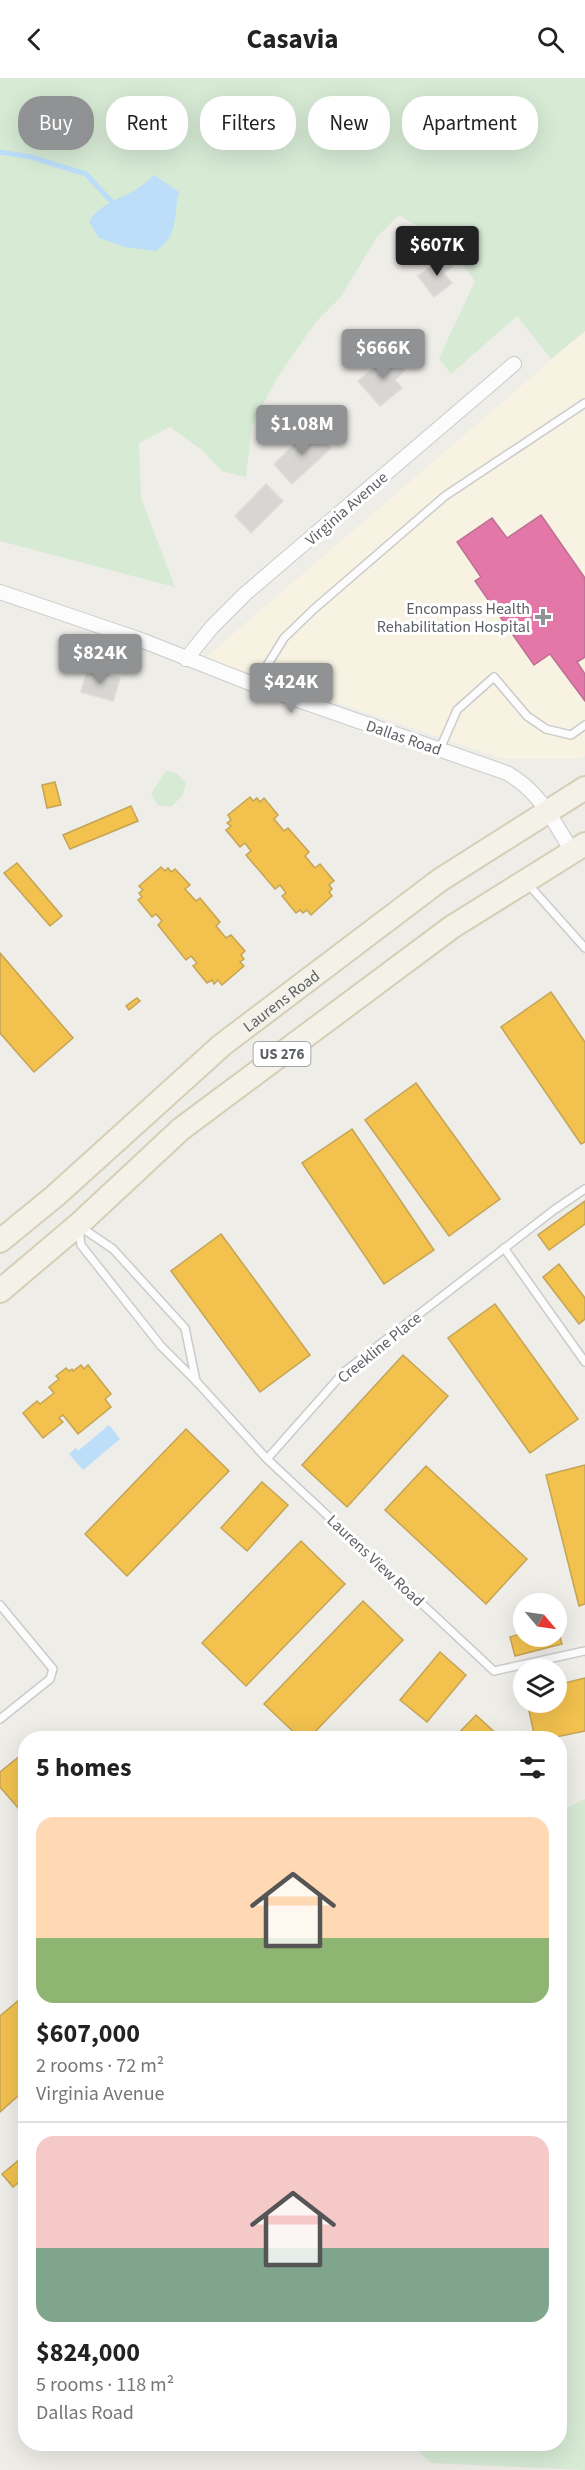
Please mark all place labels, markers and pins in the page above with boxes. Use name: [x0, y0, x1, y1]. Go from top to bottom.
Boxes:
pin: $607K: [395, 226, 479, 277]
pin: $666K: [341, 329, 425, 380]
pin: $1.08M: [253, 405, 351, 456]
place label: Encompass Health Rehabilitation Hospital: [377, 598, 530, 638]
marker: Encompass Health Rehabilitation Hospital: [534, 608, 552, 626]
pin: $824K: [58, 634, 142, 685]
pin: $424K: [249, 663, 333, 714]

